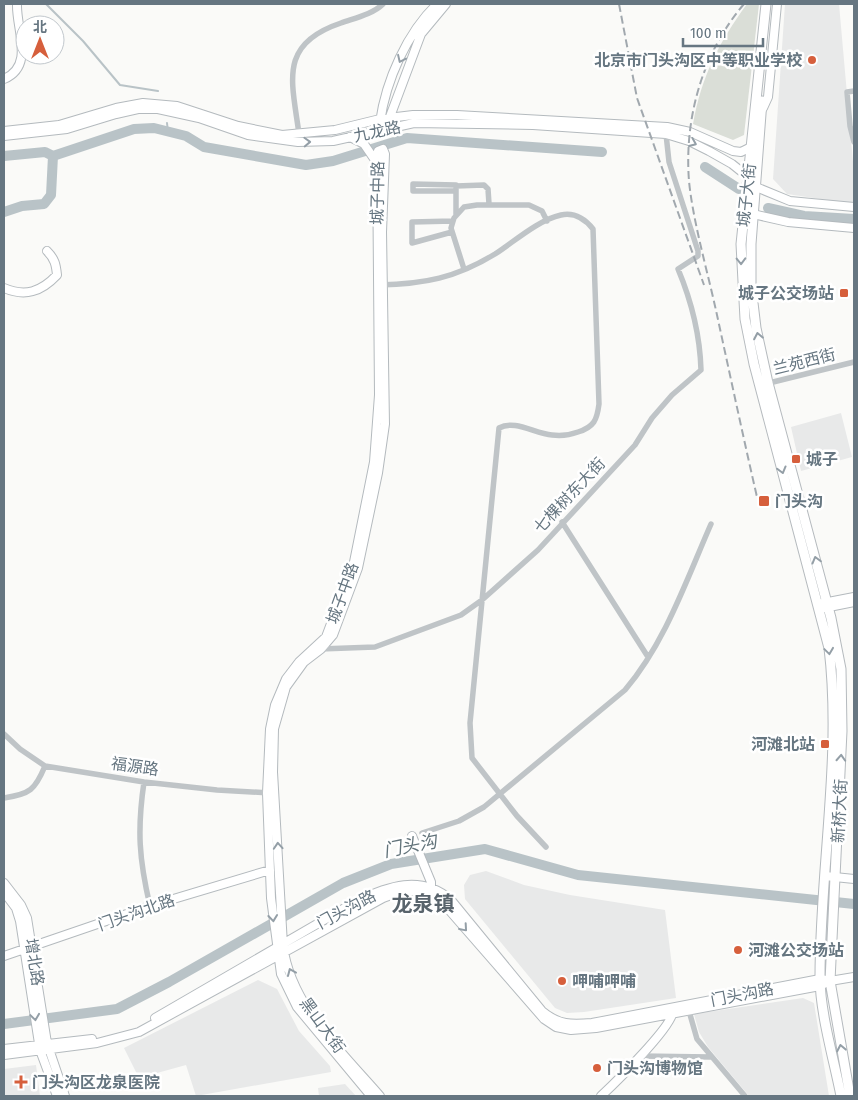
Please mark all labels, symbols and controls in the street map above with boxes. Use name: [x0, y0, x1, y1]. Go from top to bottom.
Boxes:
north arrow: [15, 15, 65, 65]
scale bar: [683, 15, 763, 47]
text: 北: [33, 19, 47, 36]
text: 100 m: [690, 24, 727, 42]
place label: 北京市门头沟区中等职业学校: [594, 51, 803, 70]
one-way arrow: [397, 54, 407, 63]
marker: 北京市门头沟区中等职业学校: [806, 54, 818, 66]
street label: 九龙路: [352, 117, 403, 146]
one-way arrow: [304, 137, 311, 147]
one-way arrow: [688, 137, 697, 148]
street label: 城子中路: [367, 161, 388, 225]
street label: 城子大街: [734, 162, 759, 228]
one-way arrow: [736, 257, 747, 265]
place label: 城子公交场站: [738, 284, 834, 303]
marker: 城子公交场站: [838, 287, 850, 299]
one-way arrow: [753, 331, 763, 340]
street label: 兰苑西街: [771, 345, 837, 378]
place label: 城子: [806, 450, 838, 469]
marker: 城子: [790, 453, 802, 465]
street label: 七棵树东大街: [530, 454, 609, 537]
one-way arrow: [777, 465, 787, 473]
place label: 门头沟: [775, 492, 823, 511]
marker: 门头沟: [757, 494, 771, 508]
one-way arrow: [811, 557, 821, 565]
street label: 城子中路: [323, 560, 362, 626]
one-way arrow: [823, 648, 834, 656]
place label: 河滩北站: [751, 735, 815, 754]
marker: 河滩北站: [819, 738, 831, 750]
street label: 福源路: [110, 754, 160, 779]
one-way arrow: [836, 754, 846, 762]
street label: 新桥大街: [828, 779, 851, 843]
water label: 门头沟: [381, 830, 441, 862]
one-way arrow: [272, 841, 283, 849]
street label: 门头沟路: [314, 886, 379, 933]
street label: 门头沟北路: [95, 890, 177, 934]
district label: 龙泉镇: [392, 891, 455, 917]
one-way arrow: [267, 914, 278, 922]
one-way arrow: [458, 922, 466, 931]
street label: 增北路: [21, 937, 48, 987]
place label: 河滩公交场站: [748, 941, 844, 960]
marker: 河滩公交场站: [732, 944, 744, 956]
one-way arrow: [286, 968, 297, 977]
place label: 呷哺呷哺: [572, 972, 636, 991]
marker: 呷哺呷哺: [556, 975, 568, 987]
street label: 门头沟路: [709, 979, 775, 1010]
street label: 黑山大街: [296, 994, 349, 1057]
one-way arrow: [30, 1012, 40, 1021]
one-way arrow: [837, 1044, 847, 1053]
place label: 门头沟博物馆: [607, 1059, 703, 1078]
marker: 门头沟博物馆: [591, 1062, 603, 1074]
place label: 门头沟区龙泉医院: [32, 1073, 160, 1092]
marker: 门头沟区龙泉医院: [14, 1075, 28, 1089]

